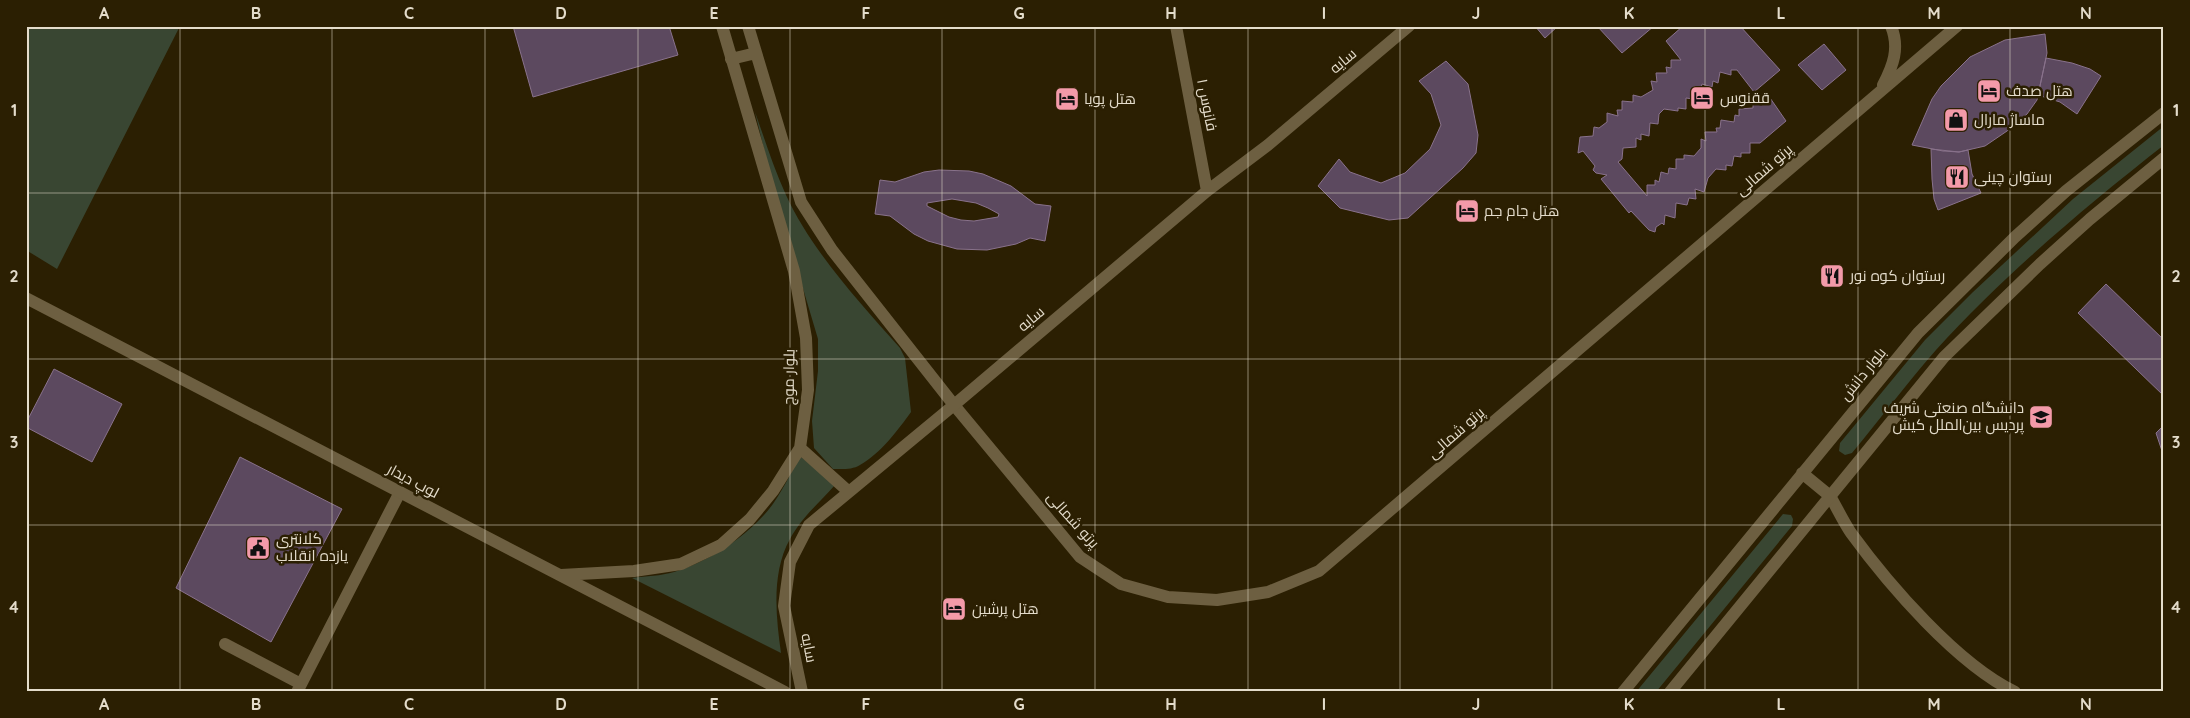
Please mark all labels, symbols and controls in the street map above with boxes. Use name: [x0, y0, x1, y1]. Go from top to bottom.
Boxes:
text: A: [99, 3, 110, 23]
text: B: [251, 3, 261, 23]
text: C: [404, 3, 414, 23]
text: D: [555, 3, 567, 23]
text: E: [709, 3, 719, 23]
text: F: [862, 3, 871, 23]
text: G: [1013, 3, 1025, 23]
text: H: [1165, 3, 1177, 23]
text: I: [1322, 3, 1326, 23]
text: J: [1472, 3, 1480, 23]
text: K: [1624, 3, 1634, 23]
text: L: [1777, 3, 1786, 23]
text: M: [1927, 3, 1941, 23]
text: N: [2080, 3, 2092, 23]
street label: سایه: [1325, 44, 1360, 77]
street label: فانوس ۱: [1192, 77, 1222, 133]
hotel icon: هتل صدف: [1976, 78, 2002, 104]
place label: هتل صدف: [2006, 81, 2073, 101]
hotel icon: ققنوس: [1689, 85, 1715, 111]
hotel icon: هتل پویا: [1054, 86, 1080, 112]
place label: ققنوس: [1720, 88, 1770, 108]
place label: هتل پویا: [1084, 89, 1136, 109]
text: 1: [11, 100, 17, 120]
text: 1: [2173, 100, 2179, 120]
shop icon: ماساژ مارال: [1943, 107, 1969, 133]
place label: ماساژ مارال: [1974, 110, 2045, 129]
street label: پرتو شمالی: [1731, 140, 1797, 200]
restaurant icon: رستوان چینی: [1944, 164, 1970, 190]
place label: رستوان چینی: [1974, 167, 2052, 187]
hotel icon: هتل جام جم: [1454, 198, 1480, 224]
place label: هتل جام جم: [1484, 201, 1559, 221]
restaurant icon: رستوان کوه نور: [1819, 263, 1845, 289]
text: 2: [9, 266, 19, 286]
place label: رستوان کوه نور: [1849, 266, 1945, 286]
text: 2: [2171, 266, 2181, 286]
street label: سایه: [1013, 302, 1048, 335]
street label: بلوار دانش: [1835, 343, 1891, 405]
street label: بلوار موج: [779, 349, 800, 405]
place label: دانشگاه صنعتی شریف پردیس بین‌الملل کیش: [1883, 398, 2024, 435]
street label: پرتو شمالی: [1423, 403, 1489, 463]
school or university icon: دانشگاه صنعتی شریف پردیس بین‌الملل کیش: [2028, 404, 2054, 430]
text: 3: [10, 432, 18, 452]
text: 3: [2172, 432, 2180, 452]
street label: لوپ دیدار: [383, 459, 442, 503]
street label: پرتو شمالی: [1042, 487, 1104, 553]
place label: کلانتری یازده انقلاب: [276, 529, 348, 565]
public building icon: کلانتری یازده انقلاب: [245, 535, 271, 561]
hotel icon: هتل پرشین: [941, 596, 967, 622]
text: 4: [9, 597, 19, 617]
text: 4: [2171, 597, 2181, 617]
place label: هتل پرشین: [972, 599, 1039, 619]
street label: سایه: [797, 632, 822, 664]
text: A: [99, 694, 110, 714]
text: B: [251, 694, 261, 714]
text: C: [404, 694, 414, 714]
text: D: [555, 694, 567, 714]
text: E: [709, 694, 719, 714]
text: F: [862, 694, 871, 714]
text: G: [1013, 694, 1025, 714]
text: H: [1165, 694, 1177, 714]
text: I: [1322, 694, 1326, 714]
text: J: [1472, 694, 1480, 714]
text: K: [1624, 694, 1634, 714]
text: L: [1777, 694, 1786, 714]
text: M: [1927, 694, 1941, 714]
text: N: [2080, 694, 2092, 714]

